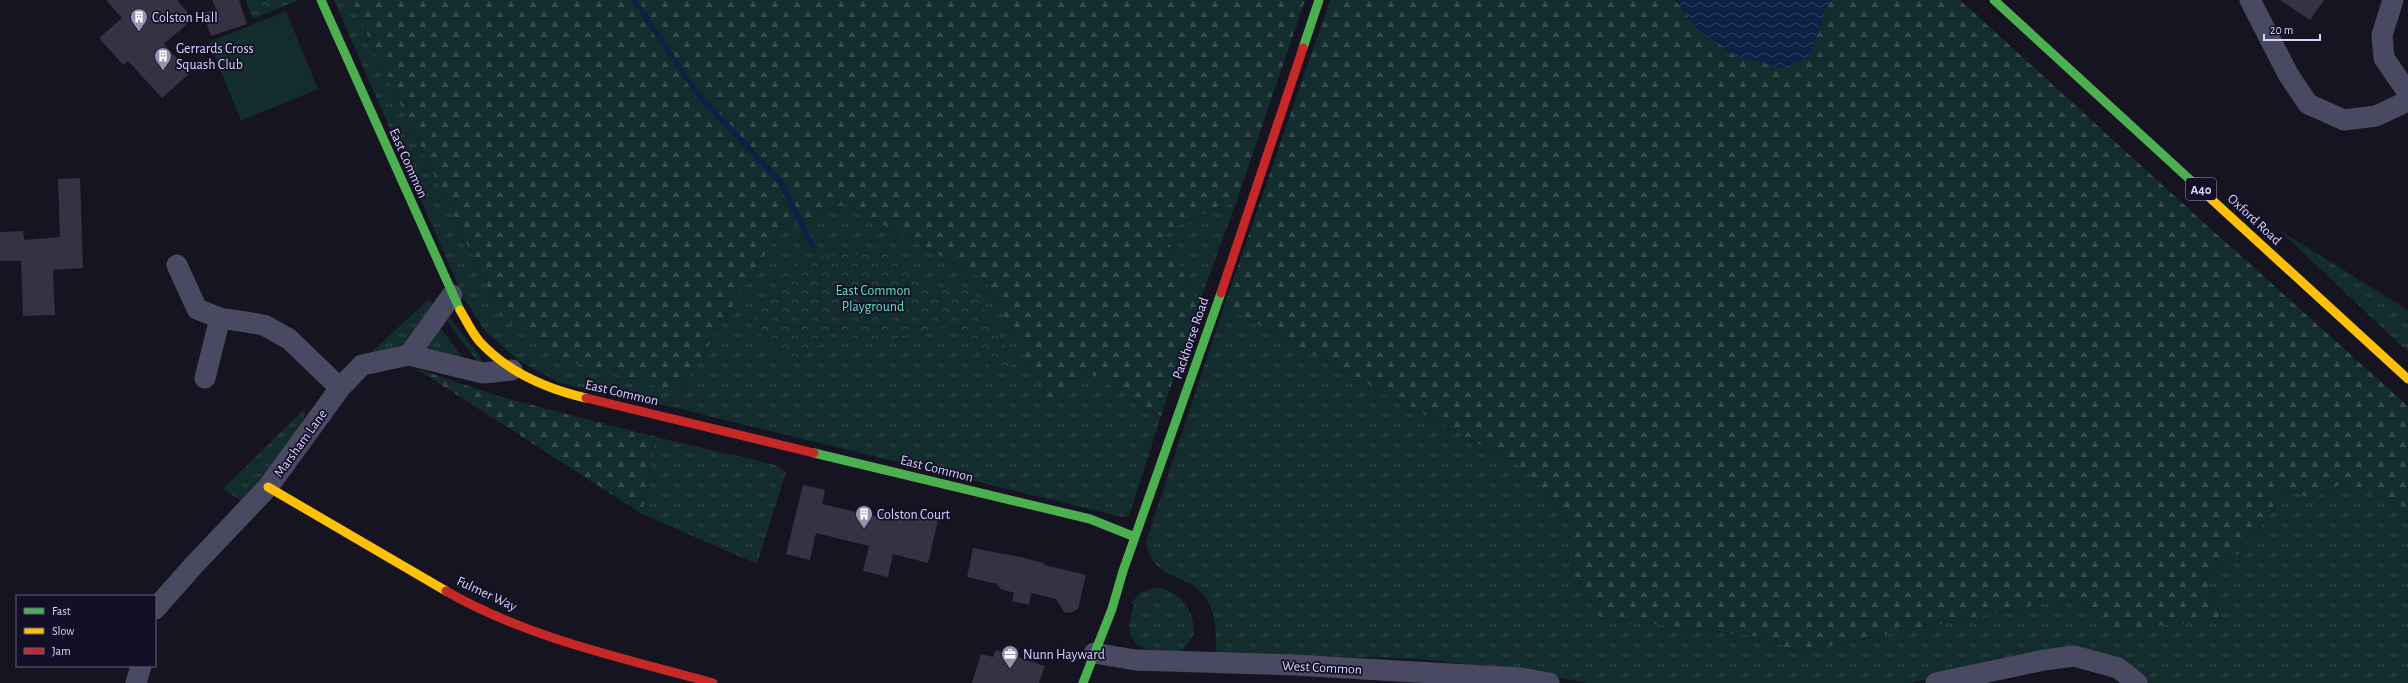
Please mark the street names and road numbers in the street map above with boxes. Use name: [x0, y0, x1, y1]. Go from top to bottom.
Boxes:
street label: East Common: [386, 126, 430, 200]
road number: A40: [2186, 178, 2216, 200]
street label: Oxford Road: [2225, 192, 2284, 248]
street label: Packhorse Road: [1170, 296, 1211, 381]
street label: East Common: [584, 378, 660, 408]
street label: Marsham Lane: [272, 407, 330, 480]
street label: East Common: [899, 453, 975, 485]
street label: Fulmer Way: [454, 574, 519, 614]
street label: West Common: [1282, 659, 1362, 677]

